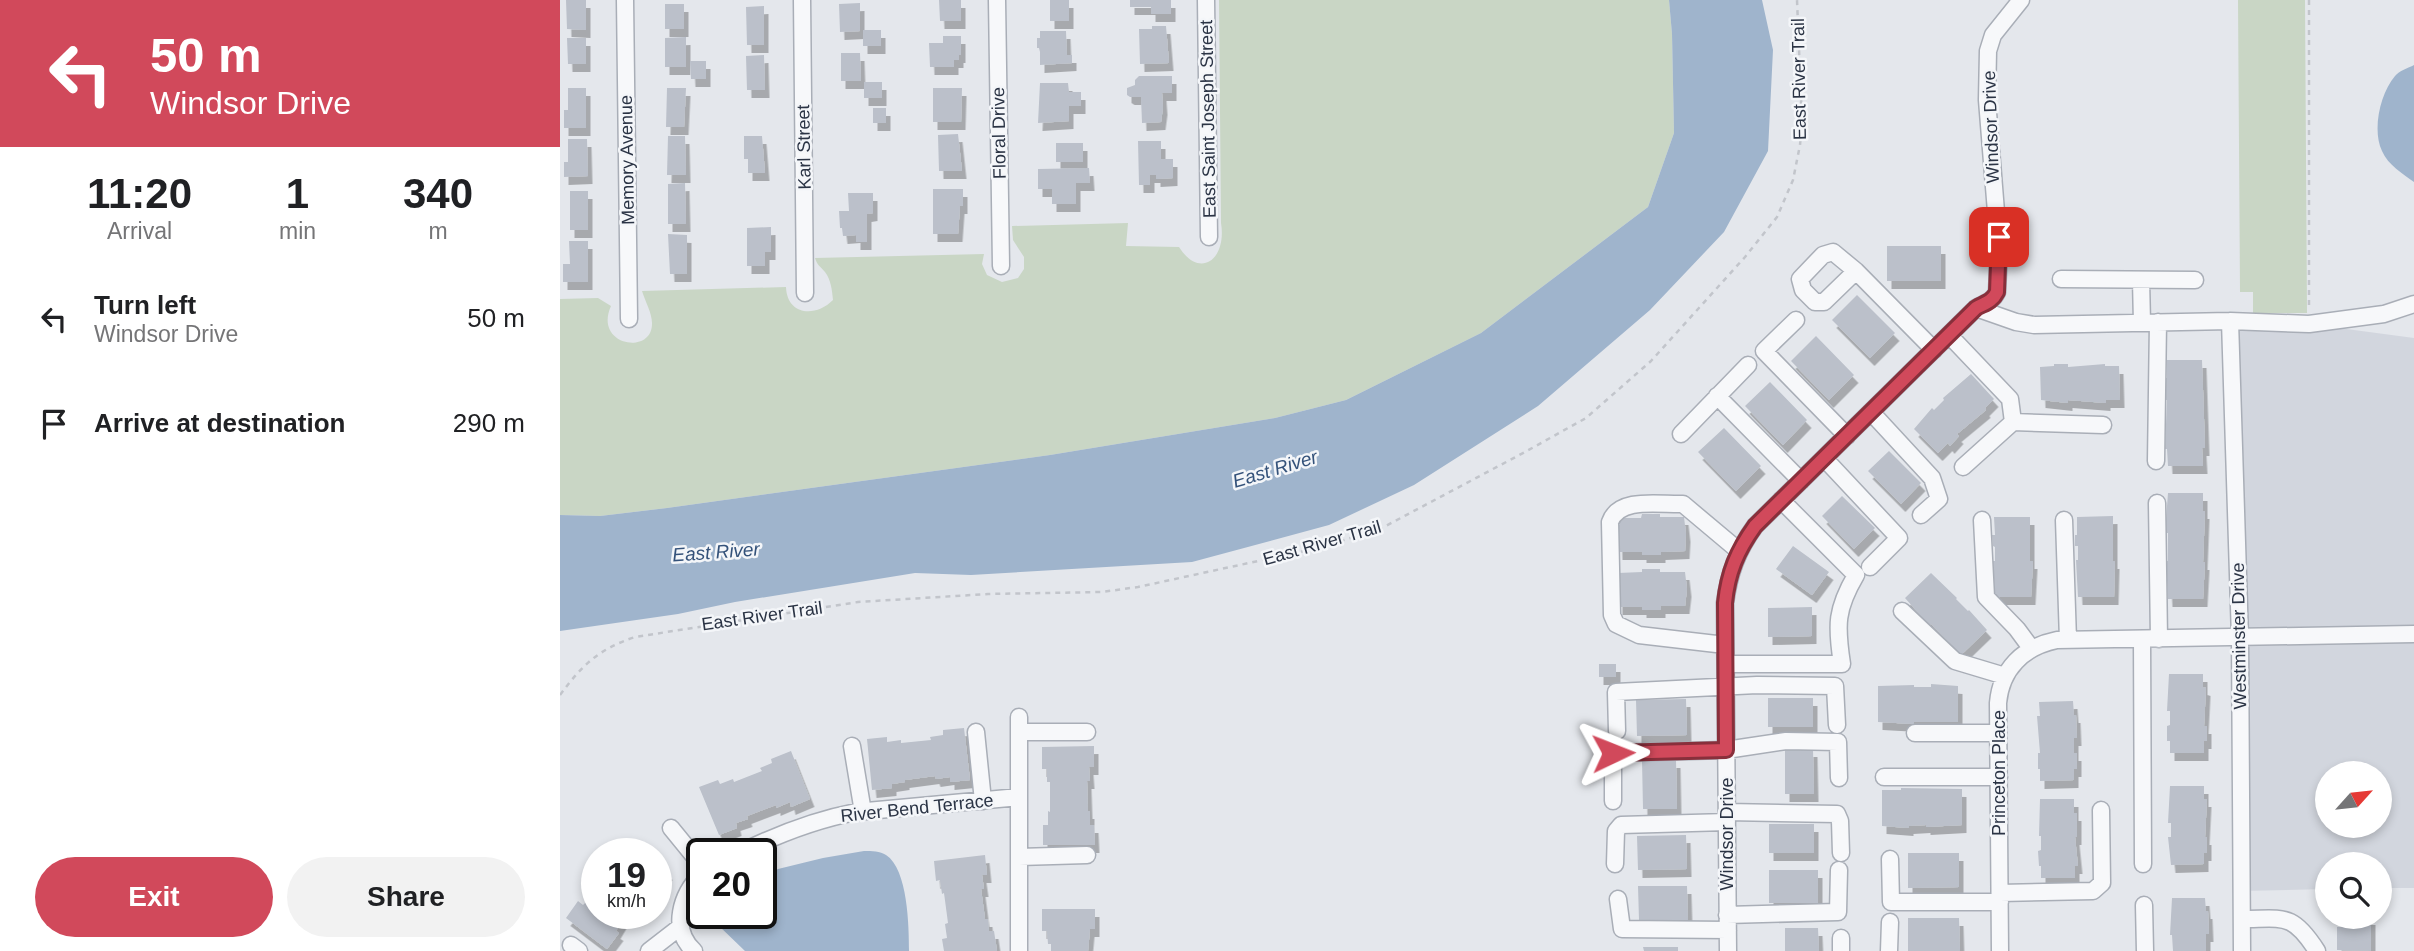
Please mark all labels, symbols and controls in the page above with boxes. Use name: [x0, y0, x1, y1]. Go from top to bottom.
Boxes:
street label: East River Trail: [1788, 18, 1810, 140]
street label: East Saint Joseph Street: [1196, 20, 1220, 218]
icon: left: [35, 28, 126, 119]
text: 50 m: [150, 28, 262, 82]
street label: Windsor Drive: [1979, 70, 2003, 184]
text: Windsor Drive: [150, 85, 351, 121]
street label: Floral Drive: [988, 87, 1010, 179]
street label: Memory Avenue: [616, 95, 638, 225]
street label: Karl Street: [793, 104, 815, 190]
text: 11:20: [87, 170, 192, 217]
text: 1: [286, 170, 309, 217]
text: 340: [403, 170, 473, 217]
pin: [1969, 207, 2029, 267]
text: Arrival: [107, 218, 172, 244]
text: min: [279, 218, 316, 244]
text: m: [428, 218, 448, 244]
icon: arrive: [1980, 218, 2018, 256]
text: Turn left: [94, 290, 196, 320]
icon: left: [35, 300, 73, 338]
text: 50 m: [467, 303, 525, 333]
text: Windsor Drive: [94, 321, 238, 347]
icon: arrive: [35, 405, 73, 443]
text: Arrive at destination: [94, 408, 345, 438]
text: 290 m: [453, 408, 525, 438]
water label: East River: [1230, 446, 1321, 492]
street label: East River Trail: [1261, 517, 1383, 569]
water label: East River: [672, 538, 761, 566]
street label: Westminster Drive: [2228, 562, 2250, 710]
street label: East River Trail: [700, 598, 824, 634]
street label: Princeton Place: [1989, 710, 2009, 836]
position arrow: [1576, 716, 1650, 790]
north arrow: [2315, 761, 2392, 838]
map controls: [2315, 761, 2392, 929]
street label: Windsor Drive: [1717, 777, 1737, 891]
street label: River Bend Terrace: [840, 790, 994, 826]
speed limit sign: 20: [686, 838, 777, 929]
button: search: [2315, 852, 2392, 929]
text: 19: [607, 855, 646, 894]
button: Exit: [35, 857, 273, 937]
button: Share: [287, 857, 525, 937]
text: km/h: [607, 891, 646, 911]

